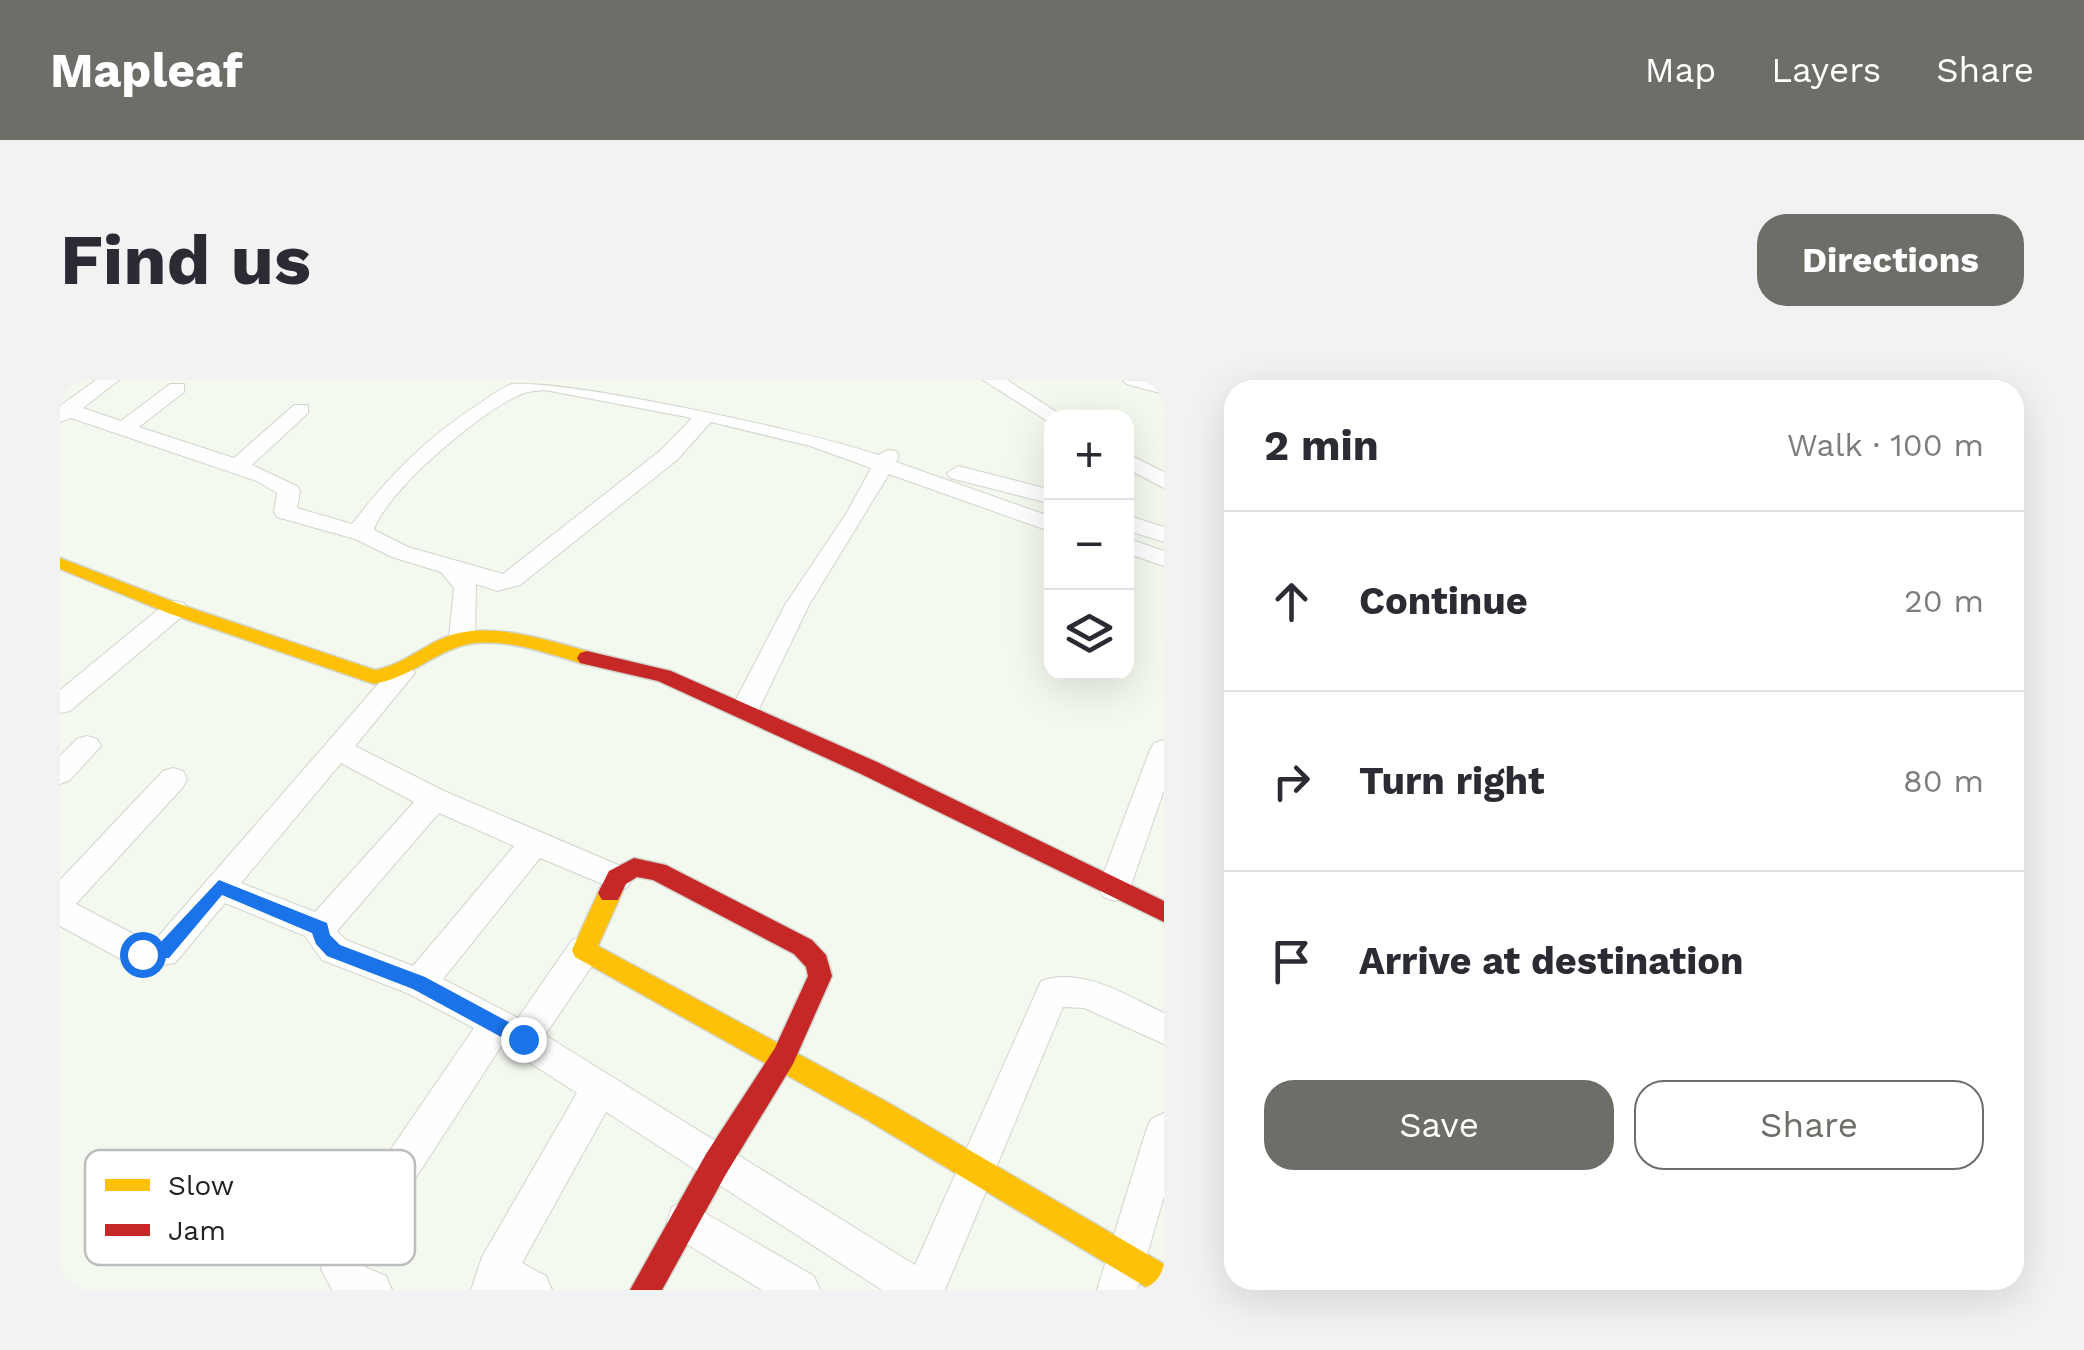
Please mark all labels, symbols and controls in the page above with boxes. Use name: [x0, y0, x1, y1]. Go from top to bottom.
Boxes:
text: Mapleaf: [50, 42, 243, 99]
text: Map: [1645, 49, 1716, 91]
text: Layers: [1771, 49, 1881, 91]
text: Share: [1936, 49, 2034, 91]
button: Directions: [1757, 214, 2024, 306]
text: Find us: [60, 219, 311, 301]
map controls: [1044, 410, 1134, 680]
button: +: [1044, 410, 1134, 500]
text: 2 min: [1264, 421, 1379, 470]
text: Walk · 100 m: [1787, 426, 1984, 464]
button: −: [1044, 500, 1134, 590]
icon: ahead: [1264, 574, 1319, 629]
text: Continue: [1359, 579, 1528, 623]
text: 20 m: [1904, 582, 1984, 620]
button: layers: [1044, 590, 1134, 680]
icon: right: [1264, 754, 1319, 809]
text: Turn right: [1359, 759, 1545, 803]
text: 80 m: [1903, 762, 1984, 800]
route start: [120, 932, 166, 978]
icon: arrive: [1264, 934, 1319, 989]
text: Arrive at destination: [1359, 939, 1744, 983]
route end: [501, 1017, 547, 1063]
button: Save: [1264, 1080, 1614, 1170]
button: Share: [1634, 1080, 1984, 1170]
legend: [85, 1150, 415, 1265]
text: Slow: [168, 1169, 234, 1202]
text: Jam: [168, 1214, 226, 1247]

